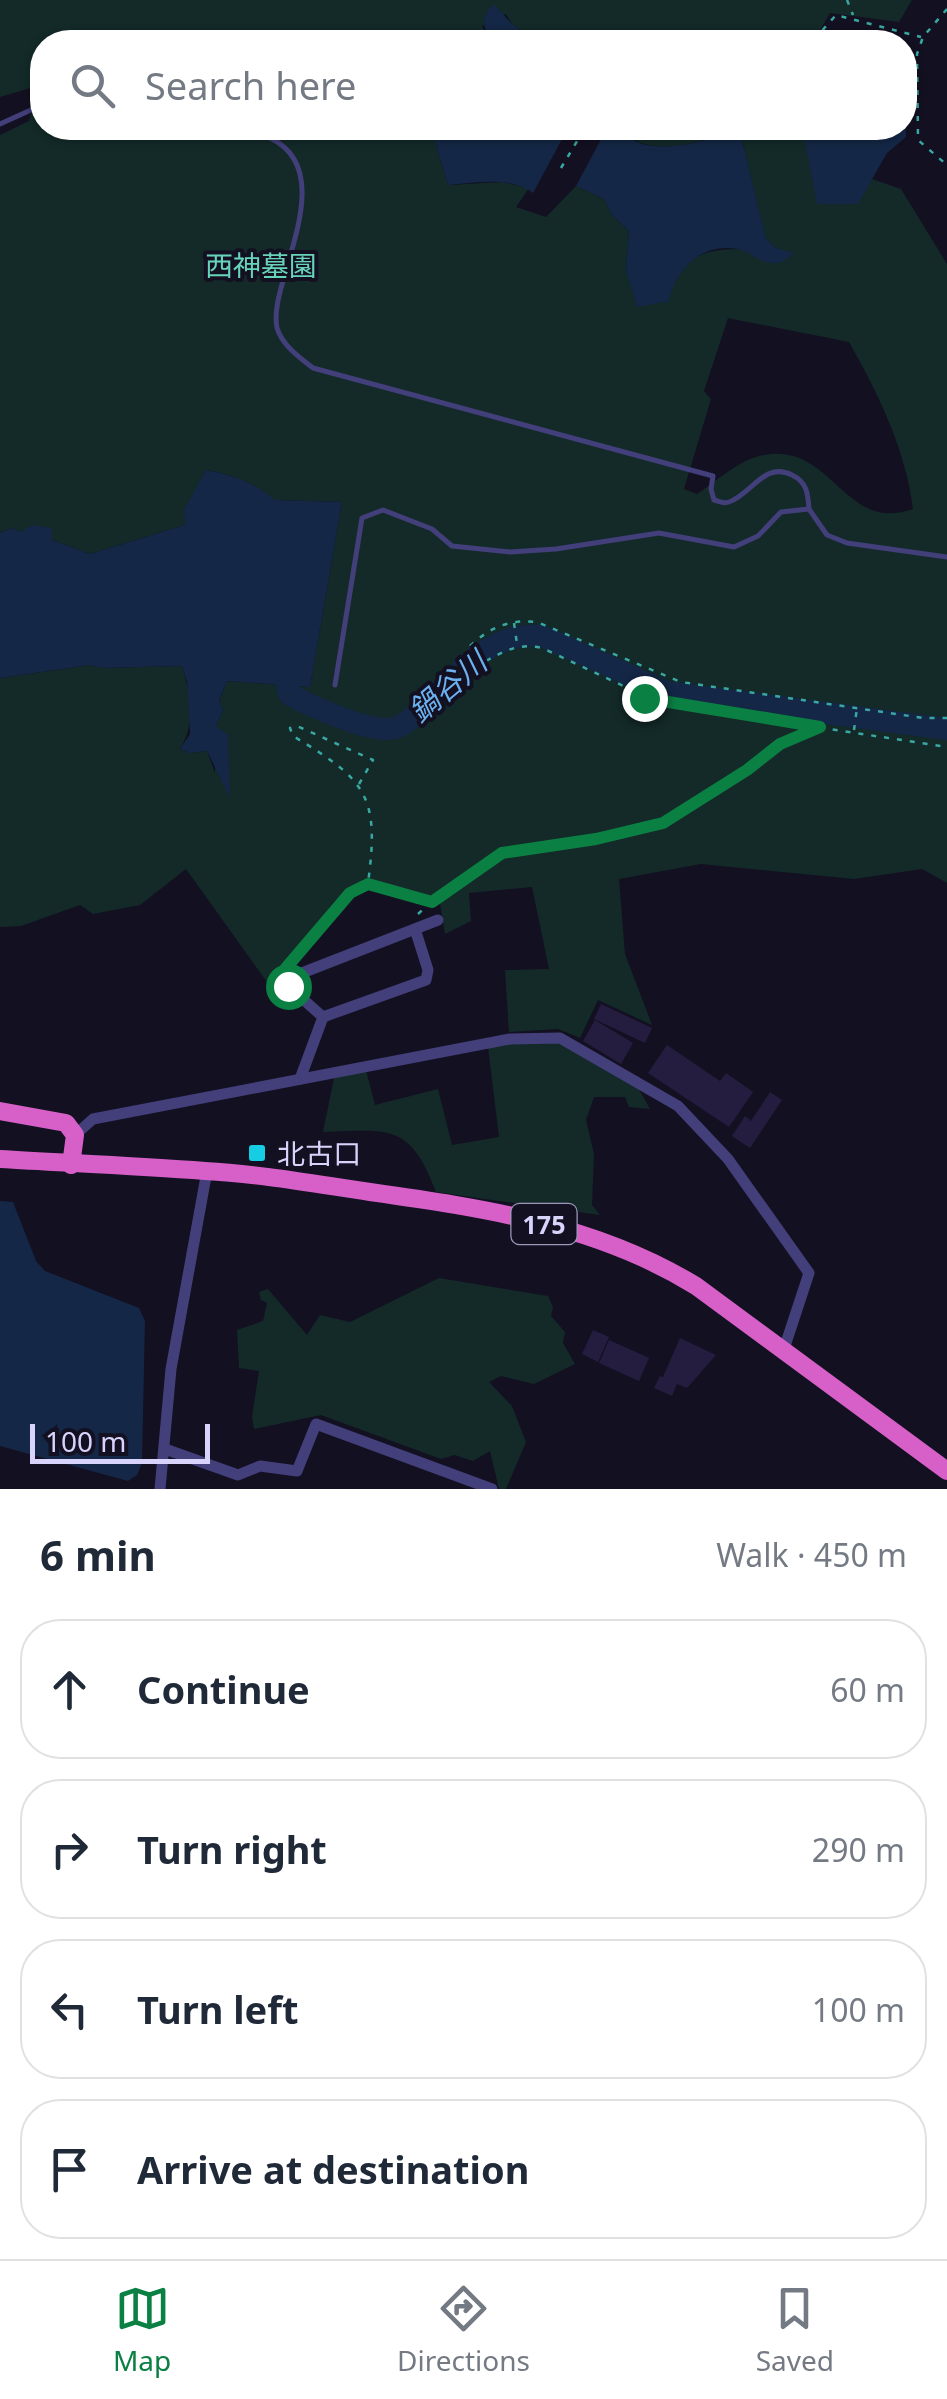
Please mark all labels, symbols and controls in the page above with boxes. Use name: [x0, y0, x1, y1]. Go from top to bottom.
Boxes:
search box: [30, 30, 917, 140]
icon: search: [65, 58, 120, 113]
text: Search here: [145, 59, 356, 111]
park label: 西神墓園: [205, 246, 317, 284]
water label: 鍋谷川: [399, 639, 497, 731]
route end: [622, 676, 668, 722]
route start: [266, 964, 312, 1010]
place label: 北古口: [277, 1134, 361, 1172]
marker: 北古口: [246, 1142, 268, 1164]
road number: 175: [512, 1204, 576, 1244]
scale bar: [30, 1419, 210, 1464]
text: 100 m: [45, 1422, 127, 1460]
text: 6 min: [40, 1526, 156, 1583]
text: Walk · 450 m: [716, 1533, 907, 1576]
icon: ahead: [42, 1662, 97, 1717]
text: Continue: [137, 1663, 310, 1715]
text: 60 m: [830, 1668, 905, 1711]
icon: right: [42, 1822, 97, 1877]
text: Turn right: [137, 1823, 327, 1875]
text: 290 m: [812, 1828, 905, 1871]
icon: left: [42, 1982, 97, 2037]
text: Turn left: [137, 1983, 299, 2035]
text: 100 m: [812, 1988, 905, 2031]
icon: arrive: [42, 2142, 97, 2197]
text: Arrive at destination: [137, 2143, 529, 2195]
tab: Map: [113, 2281, 171, 2379]
tab: Directions: [397, 2281, 530, 2379]
tab: Saved: [756, 2281, 834, 2379]

